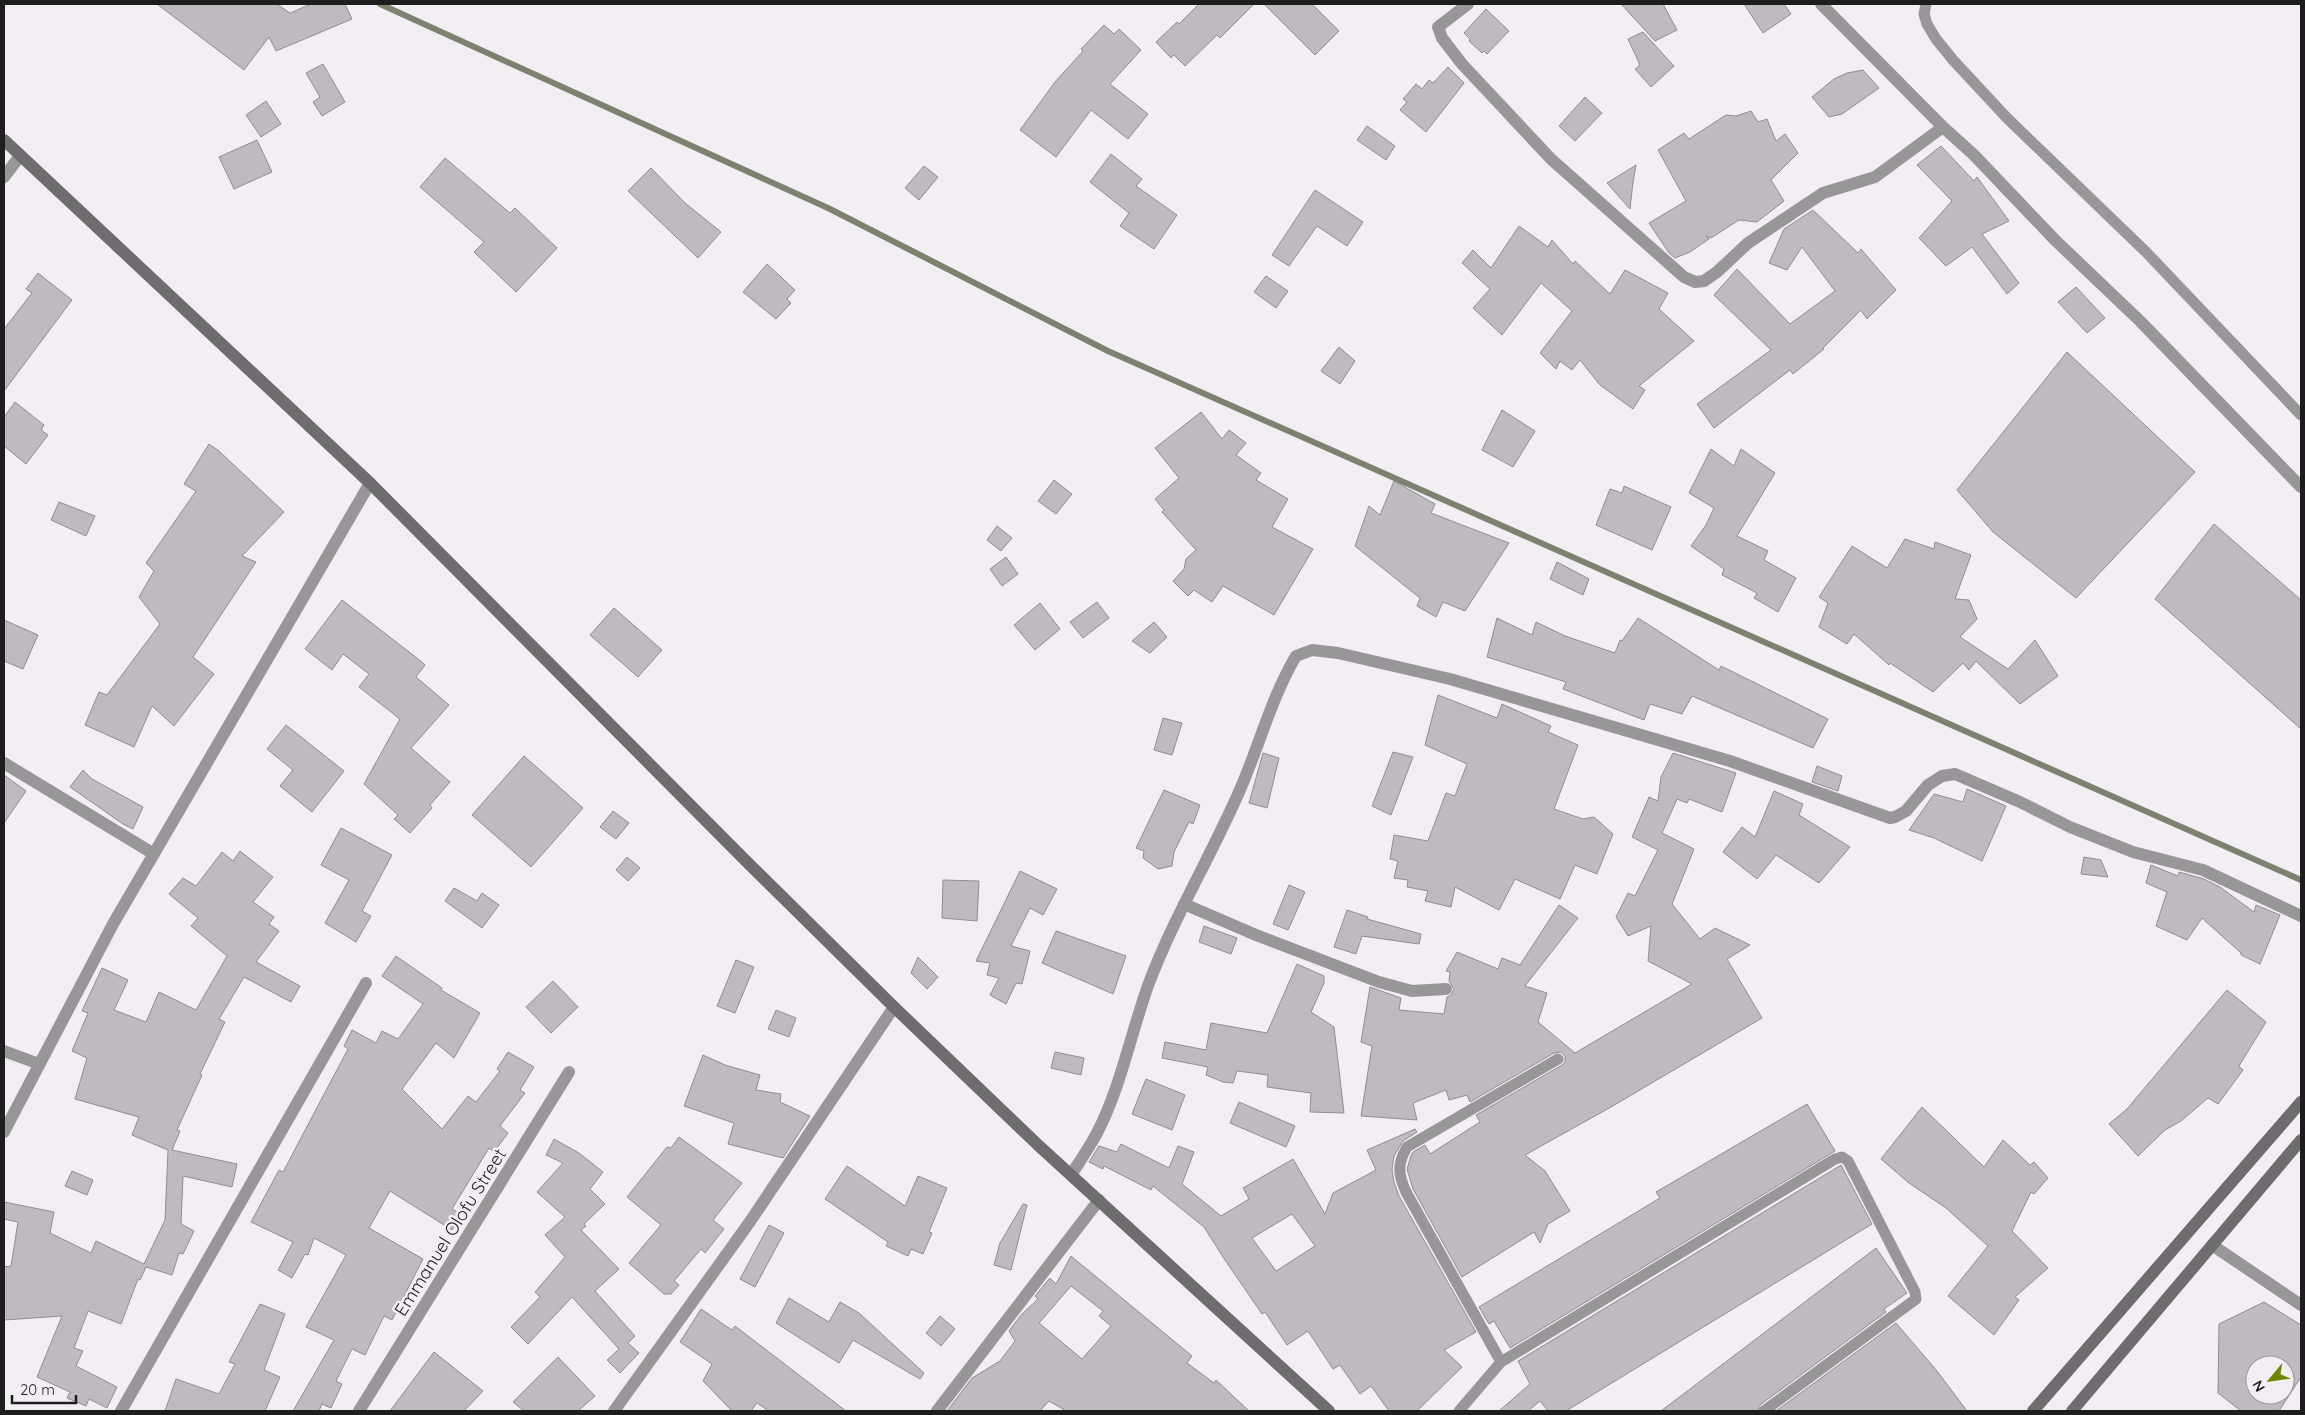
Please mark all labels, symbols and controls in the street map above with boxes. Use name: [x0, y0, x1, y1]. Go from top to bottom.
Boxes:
street label: Emmanuel Olofu Street: [389, 1144, 511, 1320]
north arrow: [2245, 1355, 2295, 1405]
scale bar: [12, 1372, 76, 1404]
text: N: [2248, 1377, 2269, 1395]
text: 20 m: [20, 1380, 55, 1399]

